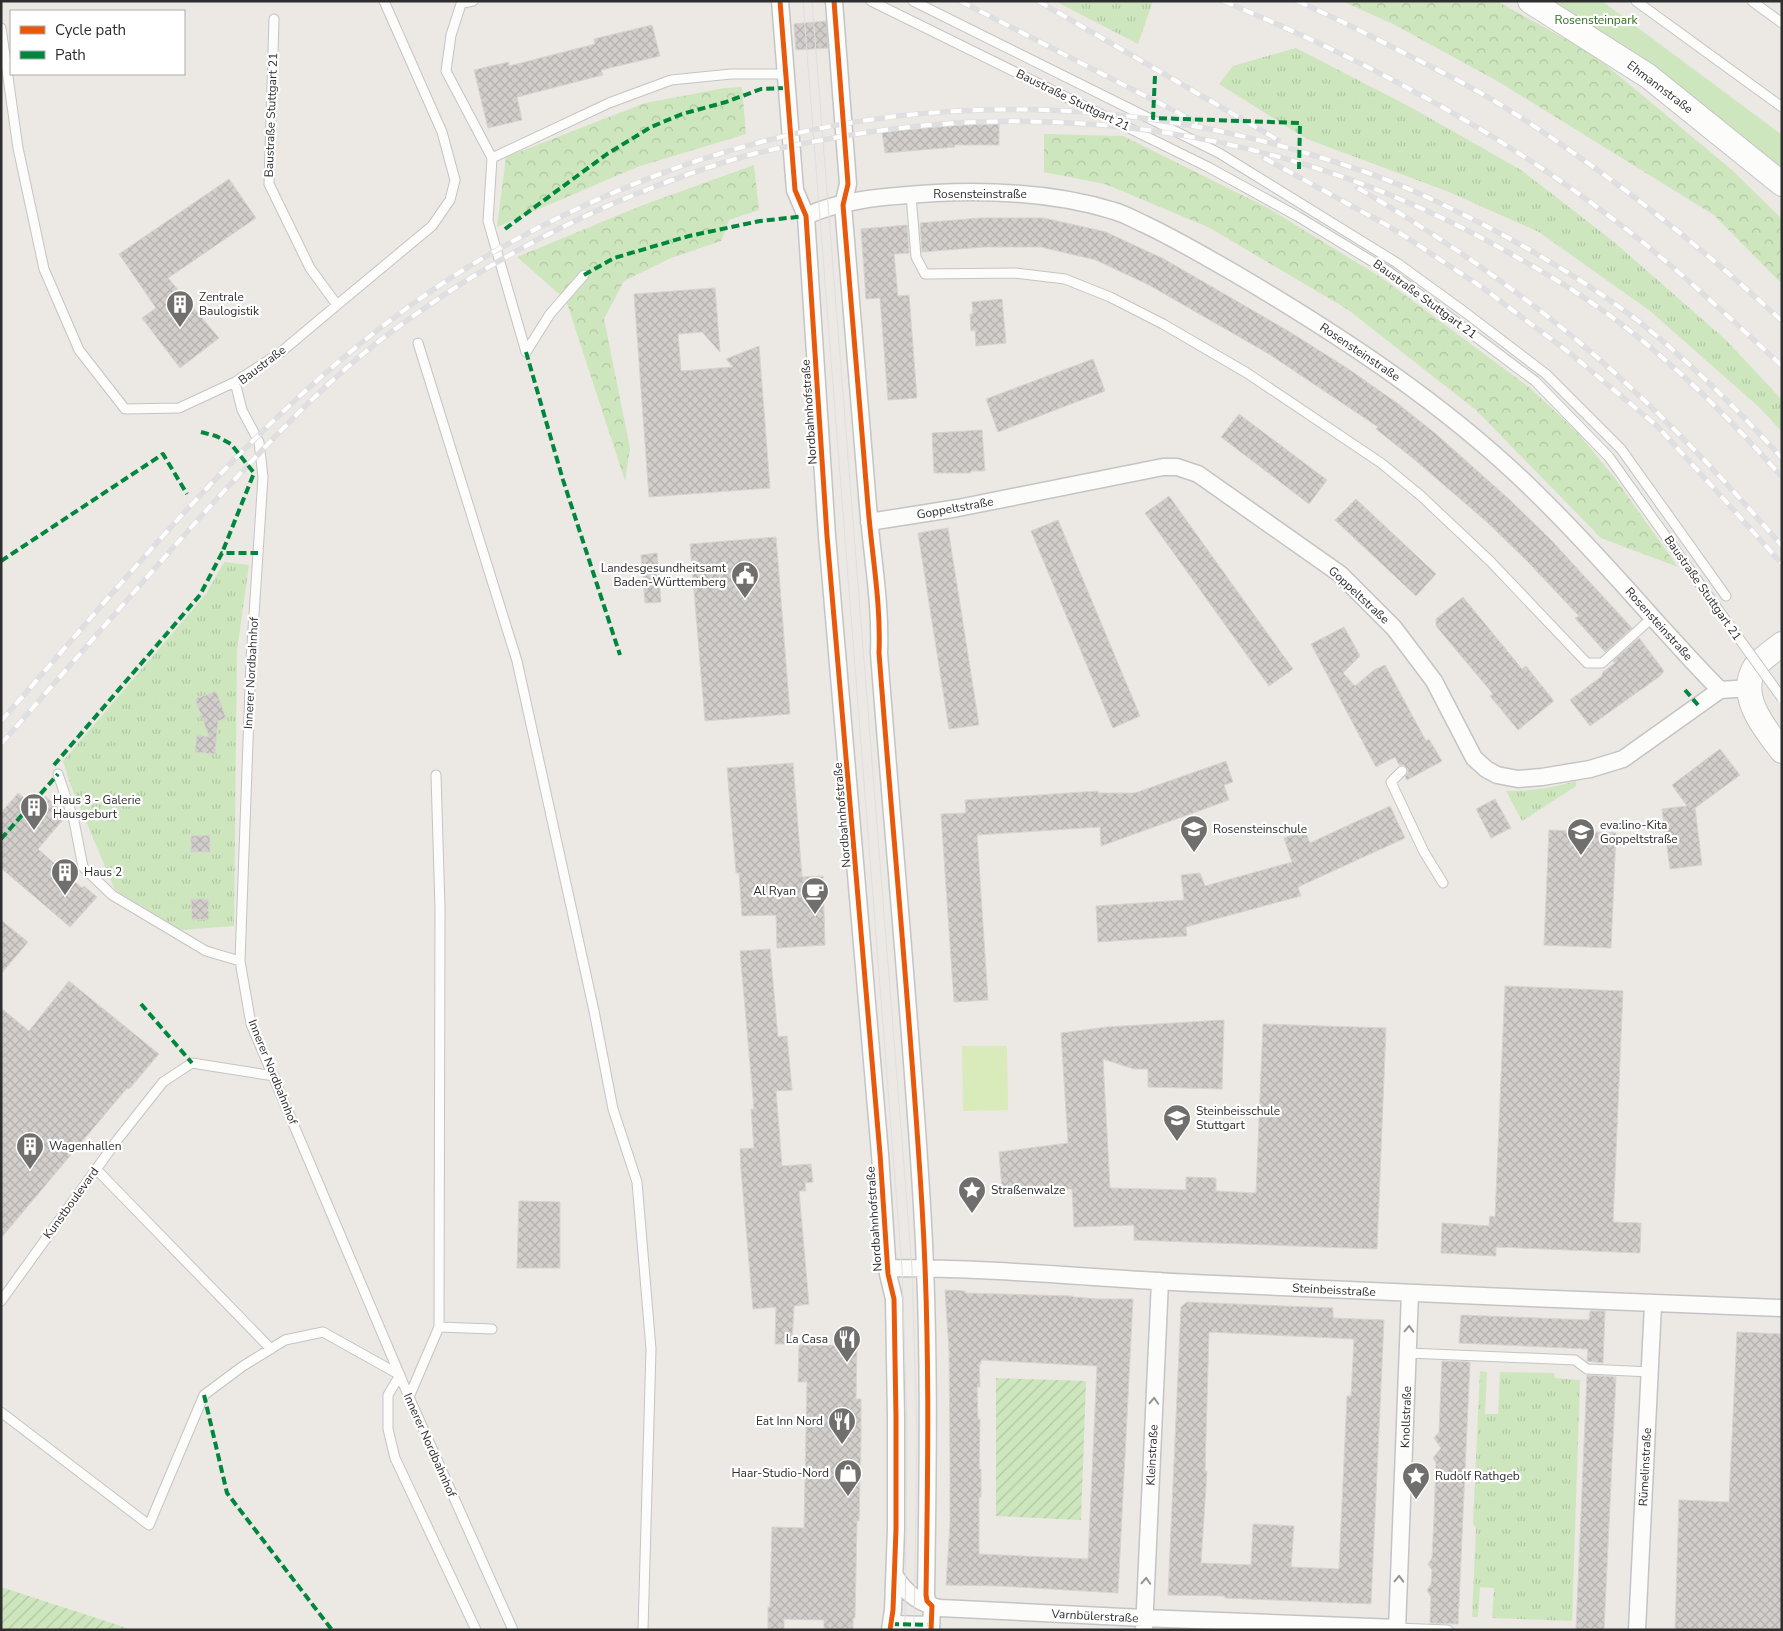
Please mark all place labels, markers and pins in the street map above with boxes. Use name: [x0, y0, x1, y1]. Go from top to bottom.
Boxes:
building icon: Zentrale Baulogistik: [165, 289, 195, 328]
place label: Zentrale Baulogistik: [199, 289, 260, 319]
place label: Landesgesundheitsamt Baden-Württemberg: [601, 560, 727, 590]
public building icon: Landesgesundheitsamt Baden-Württemberg: [730, 560, 760, 599]
building icon: Haus 3 - Galerie Hausgeburt: [19, 792, 49, 831]
place label: Haus 3 - Galerie Hausgeburt: [53, 792, 141, 822]
school or university icon: Rosensteinschule: [1179, 814, 1209, 853]
school or university icon: eva:lino-Kita Goppeltstraße: [1566, 817, 1596, 856]
place label: eva:lino-Kita Goppeltstraße: [1600, 817, 1678, 847]
place label: Rosensteinschule: [1213, 821, 1307, 837]
building icon: Haus 2: [50, 857, 80, 896]
place label: Haus 2: [84, 864, 122, 880]
cafe icon: Al Ryan: [800, 876, 830, 915]
place label: Al Ryan: [753, 883, 796, 899]
school or university icon: Steinbeisschule Stuttgart: [1162, 1103, 1192, 1142]
place label: Steinbeisschule Stuttgart: [1196, 1103, 1280, 1133]
building icon: Wagenhallen: [15, 1131, 45, 1170]
place label: Wagenhallen: [49, 1138, 122, 1154]
place icon: Straßenwalze: [957, 1175, 987, 1214]
place label: Straßenwalze: [991, 1182, 1065, 1198]
restaurant icon: La Casa: [832, 1324, 862, 1363]
place label: La Casa: [786, 1331, 828, 1347]
restaurant icon: Eat Inn Nord: [827, 1406, 857, 1445]
place label: Eat Inn Nord: [756, 1413, 823, 1429]
shop icon: Haar-Studio-Nord: [833, 1458, 863, 1497]
place icon: Rudolf Rathgeb: [1401, 1461, 1431, 1500]
place label: Haar-Studio-Nord: [731, 1465, 829, 1481]
place label: Rudolf Rathgeb: [1435, 1468, 1520, 1484]

